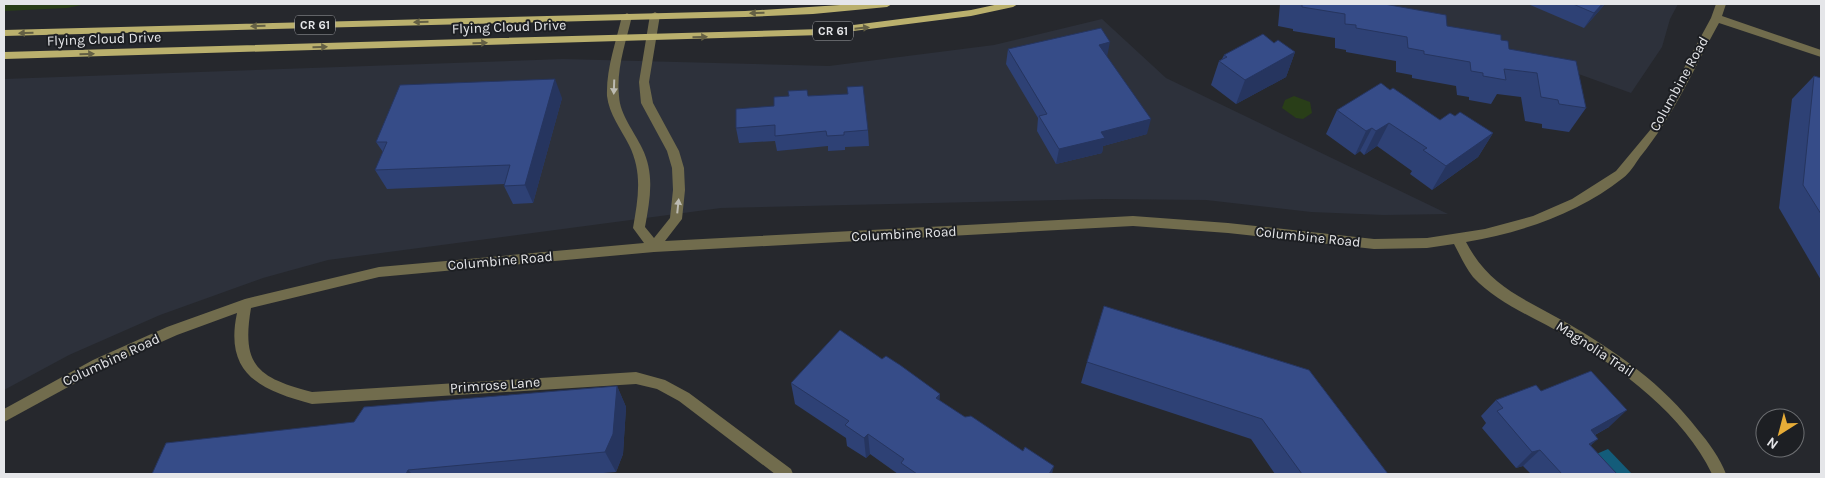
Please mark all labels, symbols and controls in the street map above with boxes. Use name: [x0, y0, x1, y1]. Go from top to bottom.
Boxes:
one-way arrow: [748, 10, 764, 18]
road number: CR 61: [295, 16, 335, 34]
street label: Flying Cloud Drive: [451, 17, 567, 37]
one-way arrow: [412, 18, 428, 26]
road number: CR 61: [813, 22, 853, 40]
one-way arrow: [250, 23, 266, 31]
one-way arrow: [855, 24, 871, 32]
one-way arrow: [18, 29, 34, 37]
street label: Flying Cloud Drive: [46, 29, 162, 49]
one-way arrow: [692, 33, 708, 41]
street label: Columbine Road: [1646, 34, 1712, 134]
one-way arrow: [472, 39, 488, 47]
one-way arrow: [312, 43, 328, 51]
one-way arrow: [80, 50, 96, 58]
one-way arrow: [609, 79, 617, 95]
one-way arrow: [674, 198, 682, 214]
street label: Columbine Road: [851, 223, 957, 245]
street label: Columbine Road: [1255, 223, 1361, 251]
street label: Columbine Road: [447, 248, 553, 274]
street label: Magnolia Trail: [1553, 317, 1637, 381]
street label: Columbine Road: [60, 330, 162, 390]
street label: Primrose Lane: [449, 373, 541, 397]
north arrow: [1755, 408, 1805, 458]
text: N: [1764, 433, 1782, 453]

